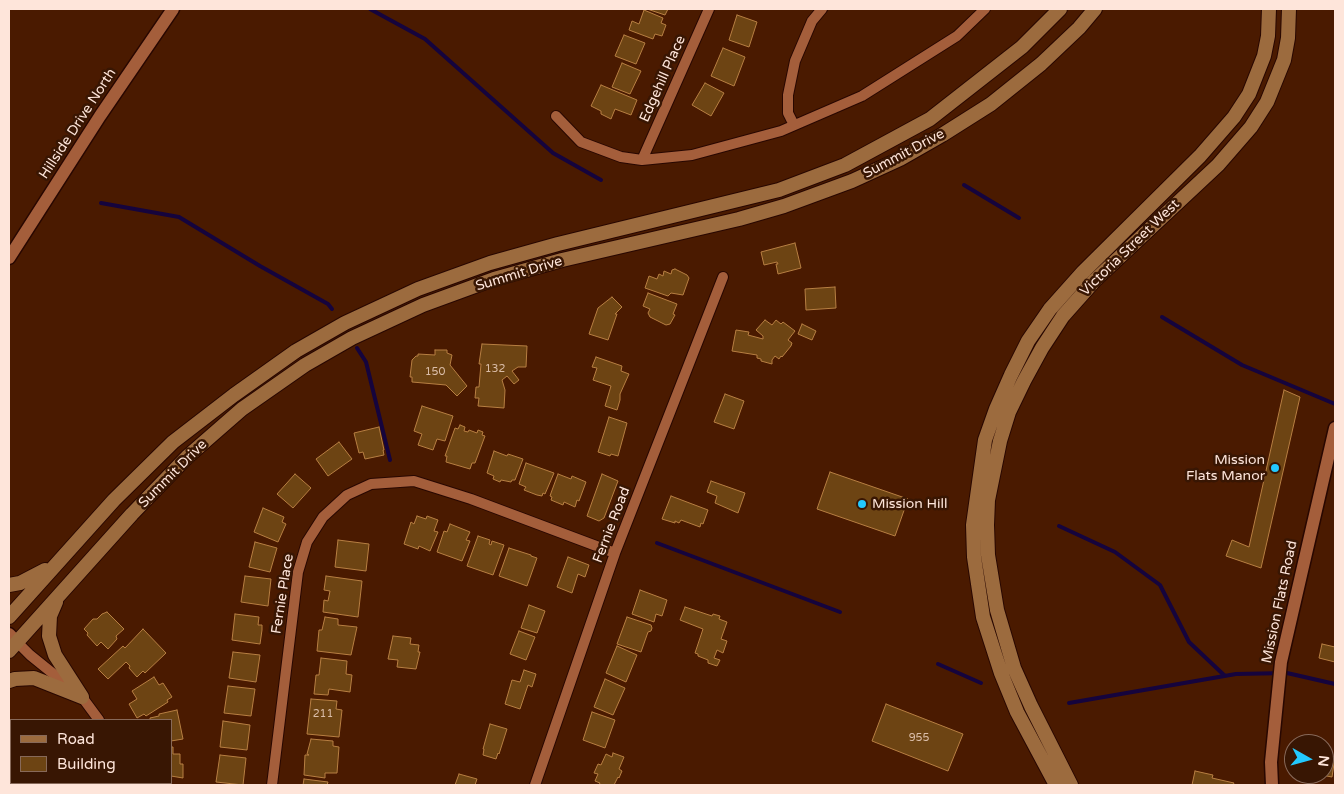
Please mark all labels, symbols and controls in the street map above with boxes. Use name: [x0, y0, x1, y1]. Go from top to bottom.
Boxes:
street label: Edgehill Place: [636, 33, 690, 125]
street label: Hillside Drive North: [36, 66, 120, 182]
street label: Summit Drive: [860, 126, 948, 182]
street label: Victoria Street West: [1077, 196, 1183, 300]
street label: Summit Drive: [474, 253, 564, 295]
house number: 132: [485, 362, 505, 376]
house number: 150: [425, 365, 445, 379]
street label: Summit Drive: [135, 436, 211, 512]
place label: Mission Flats Manor: [1186, 452, 1265, 484]
marker: Mission Flats Manor: [1269, 462, 1281, 474]
street label: Fernie Road: [590, 485, 634, 565]
place label: Mission Hill: [872, 496, 947, 512]
marker: Mission Hill: [856, 498, 868, 510]
street label: Mission Flats Road: [1259, 539, 1301, 665]
street label: Fernie Place: [268, 553, 298, 635]
house number: 211: [313, 707, 333, 721]
legend: [10, 719, 172, 784]
text: Road: [57, 730, 95, 748]
house number: 955: [909, 731, 929, 745]
north arrow: [1284, 734, 1334, 784]
text: N: [1314, 754, 1333, 767]
text: Building: [57, 755, 116, 773]

